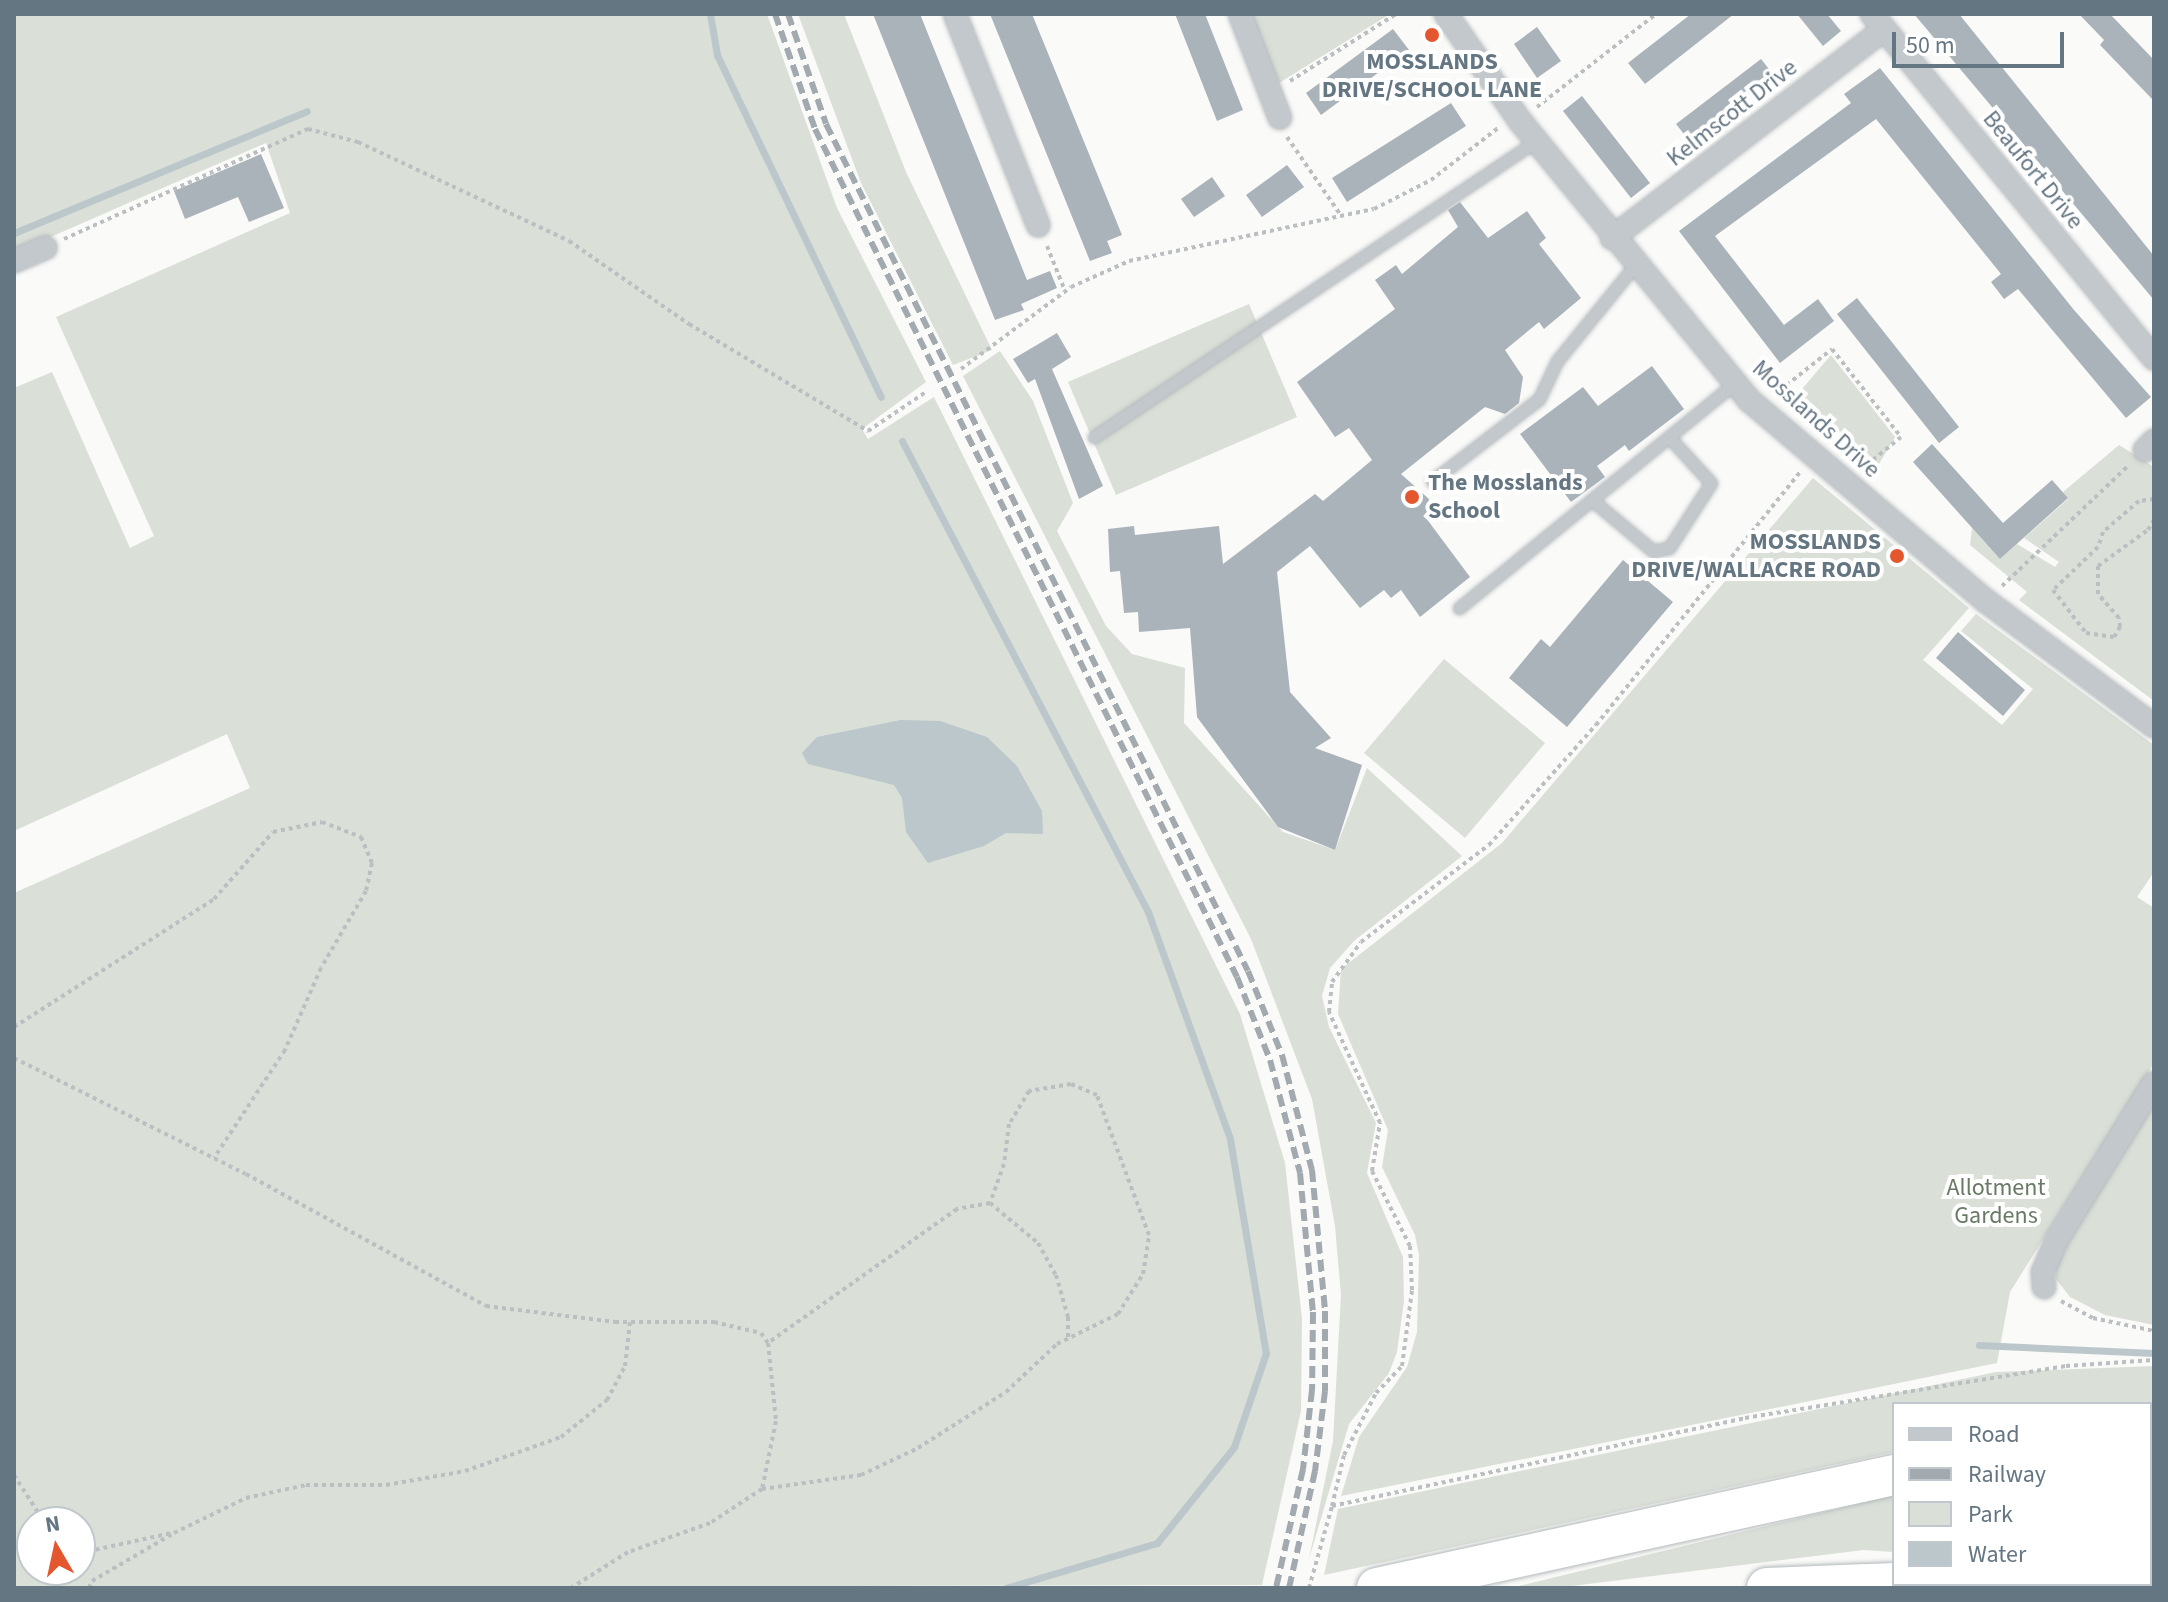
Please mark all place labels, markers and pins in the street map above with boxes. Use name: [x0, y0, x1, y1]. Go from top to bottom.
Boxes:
marker: MOSSLANDS DRIVE/SCHOOL LANE: [1423, 26, 1441, 44]
place label: MOSSLANDS DRIVE/SCHOOL LANE: [1322, 48, 1542, 104]
place label: The Mosslands School: [1428, 469, 1583, 525]
marker: The Mosslands School: [1403, 488, 1421, 506]
place label: MOSSLANDS DRIVE/WALLACRE ROAD: [1631, 528, 1881, 584]
marker: MOSSLANDS DRIVE/WALLACRE ROAD: [1888, 547, 1906, 565]

